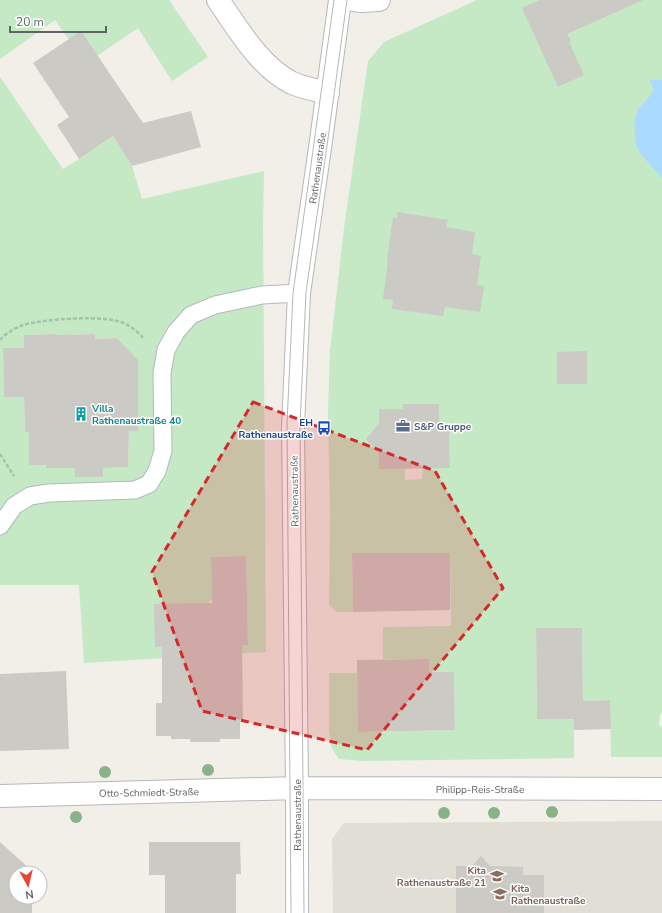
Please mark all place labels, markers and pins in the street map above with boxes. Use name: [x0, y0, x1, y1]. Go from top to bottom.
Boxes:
place label: Villa Rathenaustraße 40: [91, 402, 181, 428]
building icon: Villa Rathenaustraße 40: [73, 406, 89, 422]
place label: EH Rathenaustraße: [239, 416, 314, 442]
office icon: S&P Gruppe: [395, 418, 411, 434]
bus stop icon: EH Rathenaustraße: [316, 420, 332, 436]
place label: S&P Gruppe: [414, 420, 472, 434]
place label: Kita Rathenaustraße 21: [397, 864, 486, 890]
school or university icon: Kita Rathenaustraße 21: [489, 868, 505, 884]
place label: Kita Rathenaustraße: [511, 882, 586, 908]
school or university icon: Kita Rathenaustraße: [492, 886, 508, 902]

